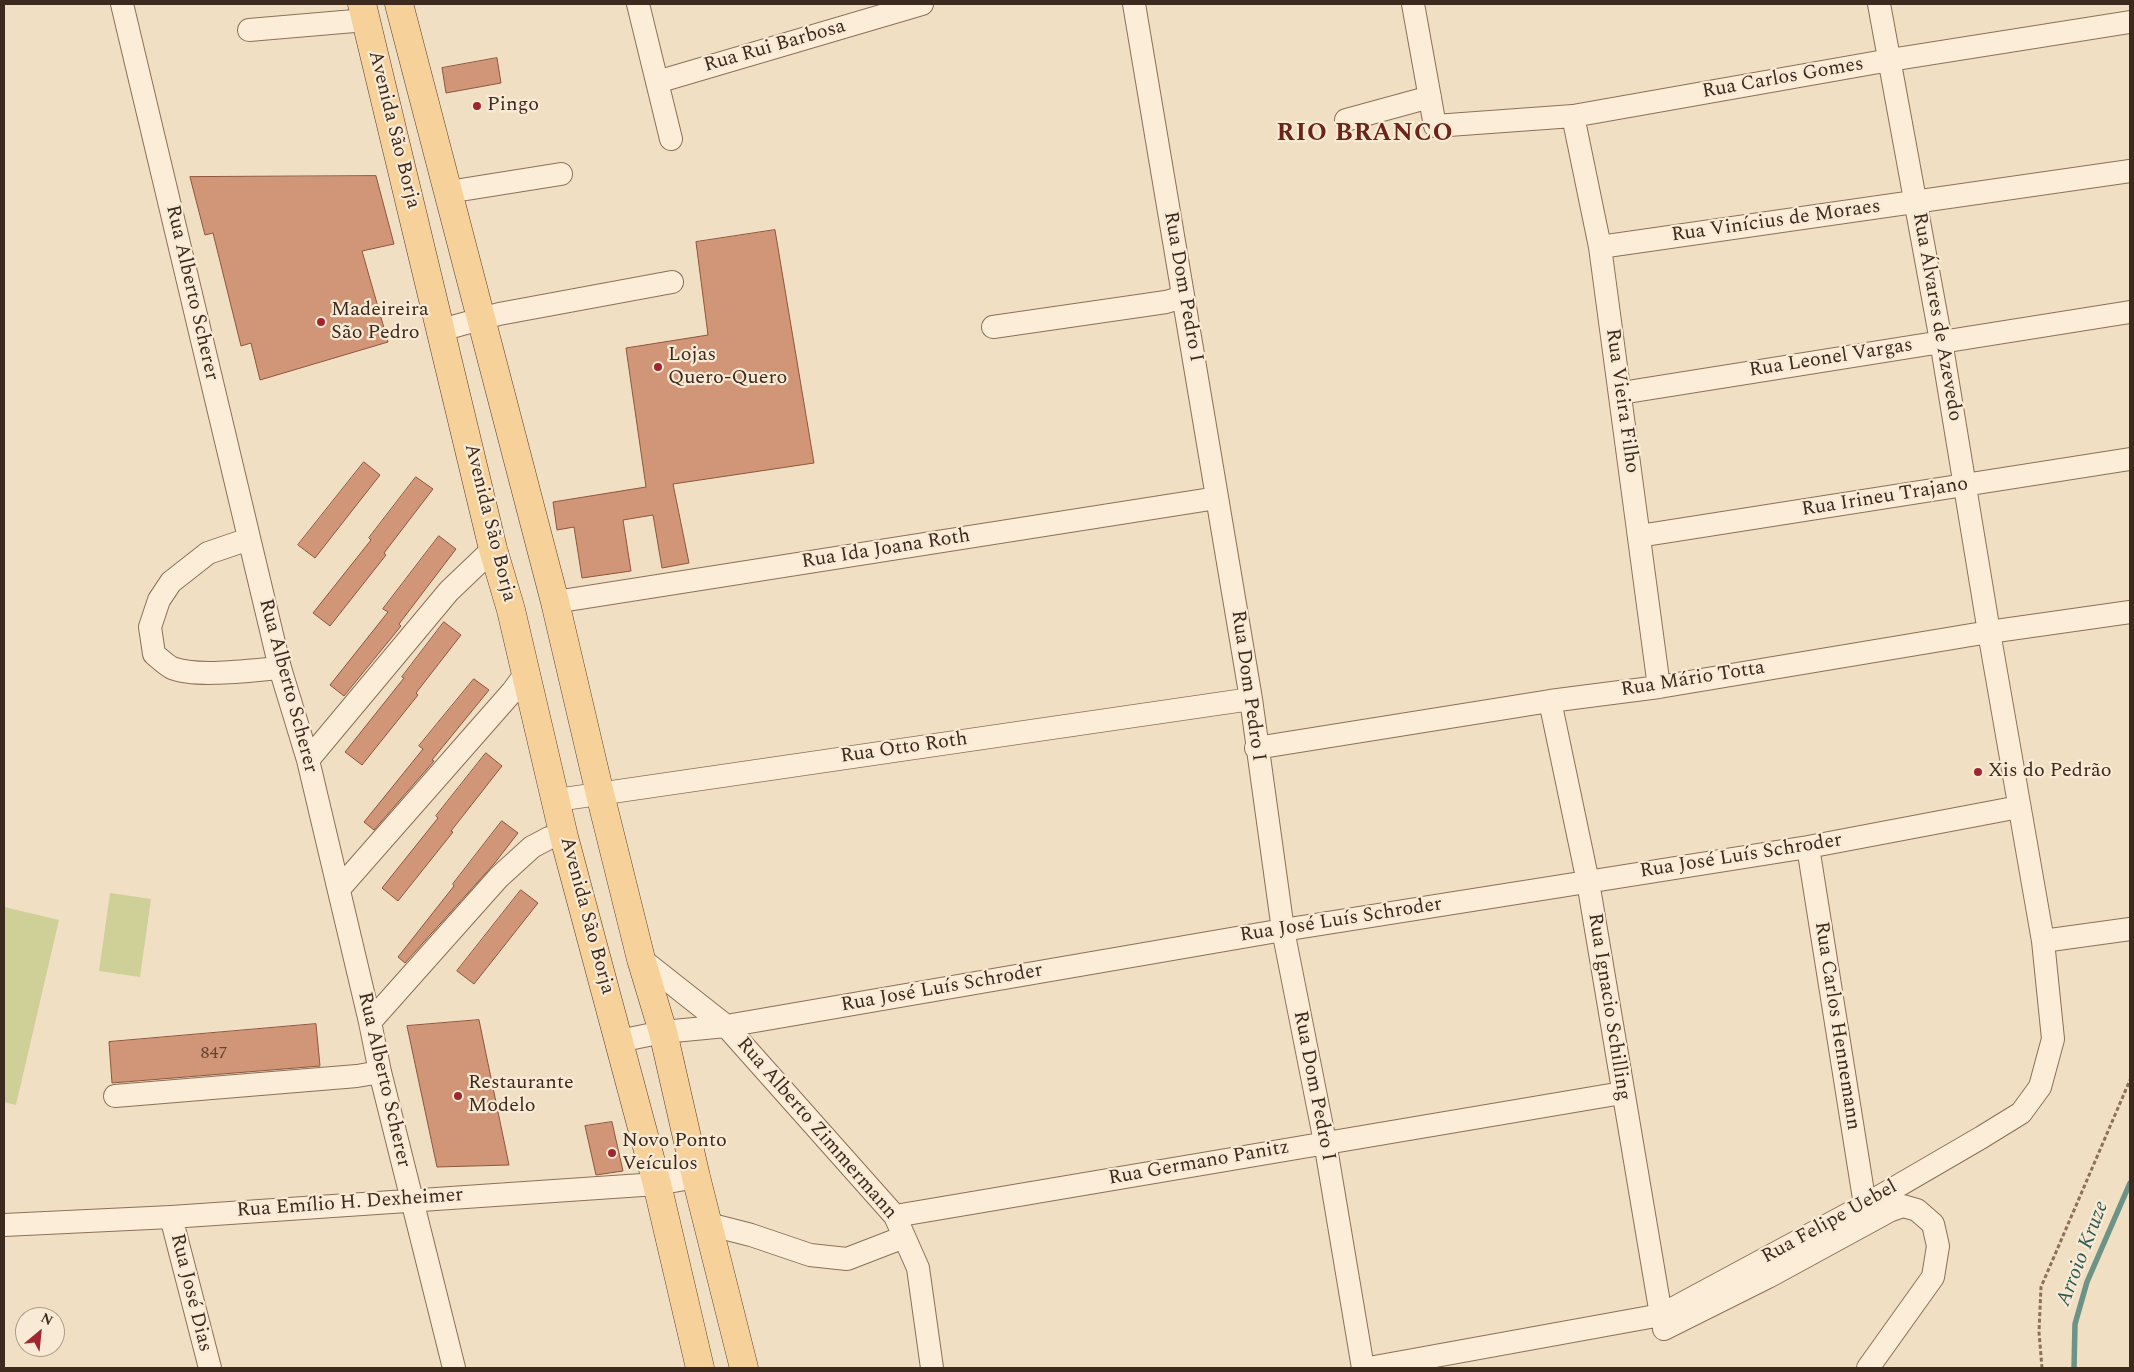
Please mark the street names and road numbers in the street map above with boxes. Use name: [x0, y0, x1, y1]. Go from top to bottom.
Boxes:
street label: Rua Rui Barbosa: [701, 15, 849, 79]
street label: Avenida São Borja: [362, 49, 424, 211]
street label: Rua Carlos Gomes: [1700, 53, 1866, 105]
street label: Rua Vinícius de Moraes: [1670, 195, 1882, 249]
street label: Rua Alberto Scherer: [159, 203, 223, 383]
street label: Rua Dom Pedro I: [1157, 210, 1207, 364]
street label: Rua Álvares de Azevedo: [1906, 211, 1966, 423]
street label: Rua Vieira Filho: [1599, 327, 1643, 475]
street label: Rua Leonel Vargas: [1748, 334, 1914, 384]
street label: Avenida São Borja: [458, 442, 520, 604]
street label: Rua Irineu Trajano: [1800, 473, 1970, 523]
street label: Rua Ida Joana Roth: [800, 525, 972, 575]
street label: Rua Alberto Scherer: [252, 596, 322, 776]
street label: Rua Dom Pedro I: [1225, 609, 1269, 763]
street label: Rua Mário Totta: [1619, 657, 1767, 703]
street label: Rua Otto Roth: [839, 728, 969, 770]
street label: Rua José Luís Schroder: [1638, 829, 1844, 885]
street label: Avenida São Borja: [553, 835, 619, 997]
street label: Rua José Luís Schroder: [1238, 893, 1444, 949]
street label: Rua Ignacio Schilling: [1581, 911, 1635, 1103]
street label: Rua Carlos Hennemann: [1808, 920, 1864, 1132]
street label: Rua José Luís Schroder: [839, 959, 1045, 1019]
street label: Rua Alberto Scherer: [351, 990, 415, 1170]
street label: Rua Dom Pedro I: [1287, 1009, 1339, 1163]
street label: Rua Alberto Zimmermann: [730, 1033, 902, 1225]
street label: Rua Germano Panitz: [1107, 1136, 1291, 1192]
street label: Rua Felipe Uebel: [1758, 1176, 1902, 1270]
street label: Rua Emílio H. Dexheimer: [236, 1184, 464, 1224]
street label: Rua José Dias: [164, 1231, 216, 1355]

